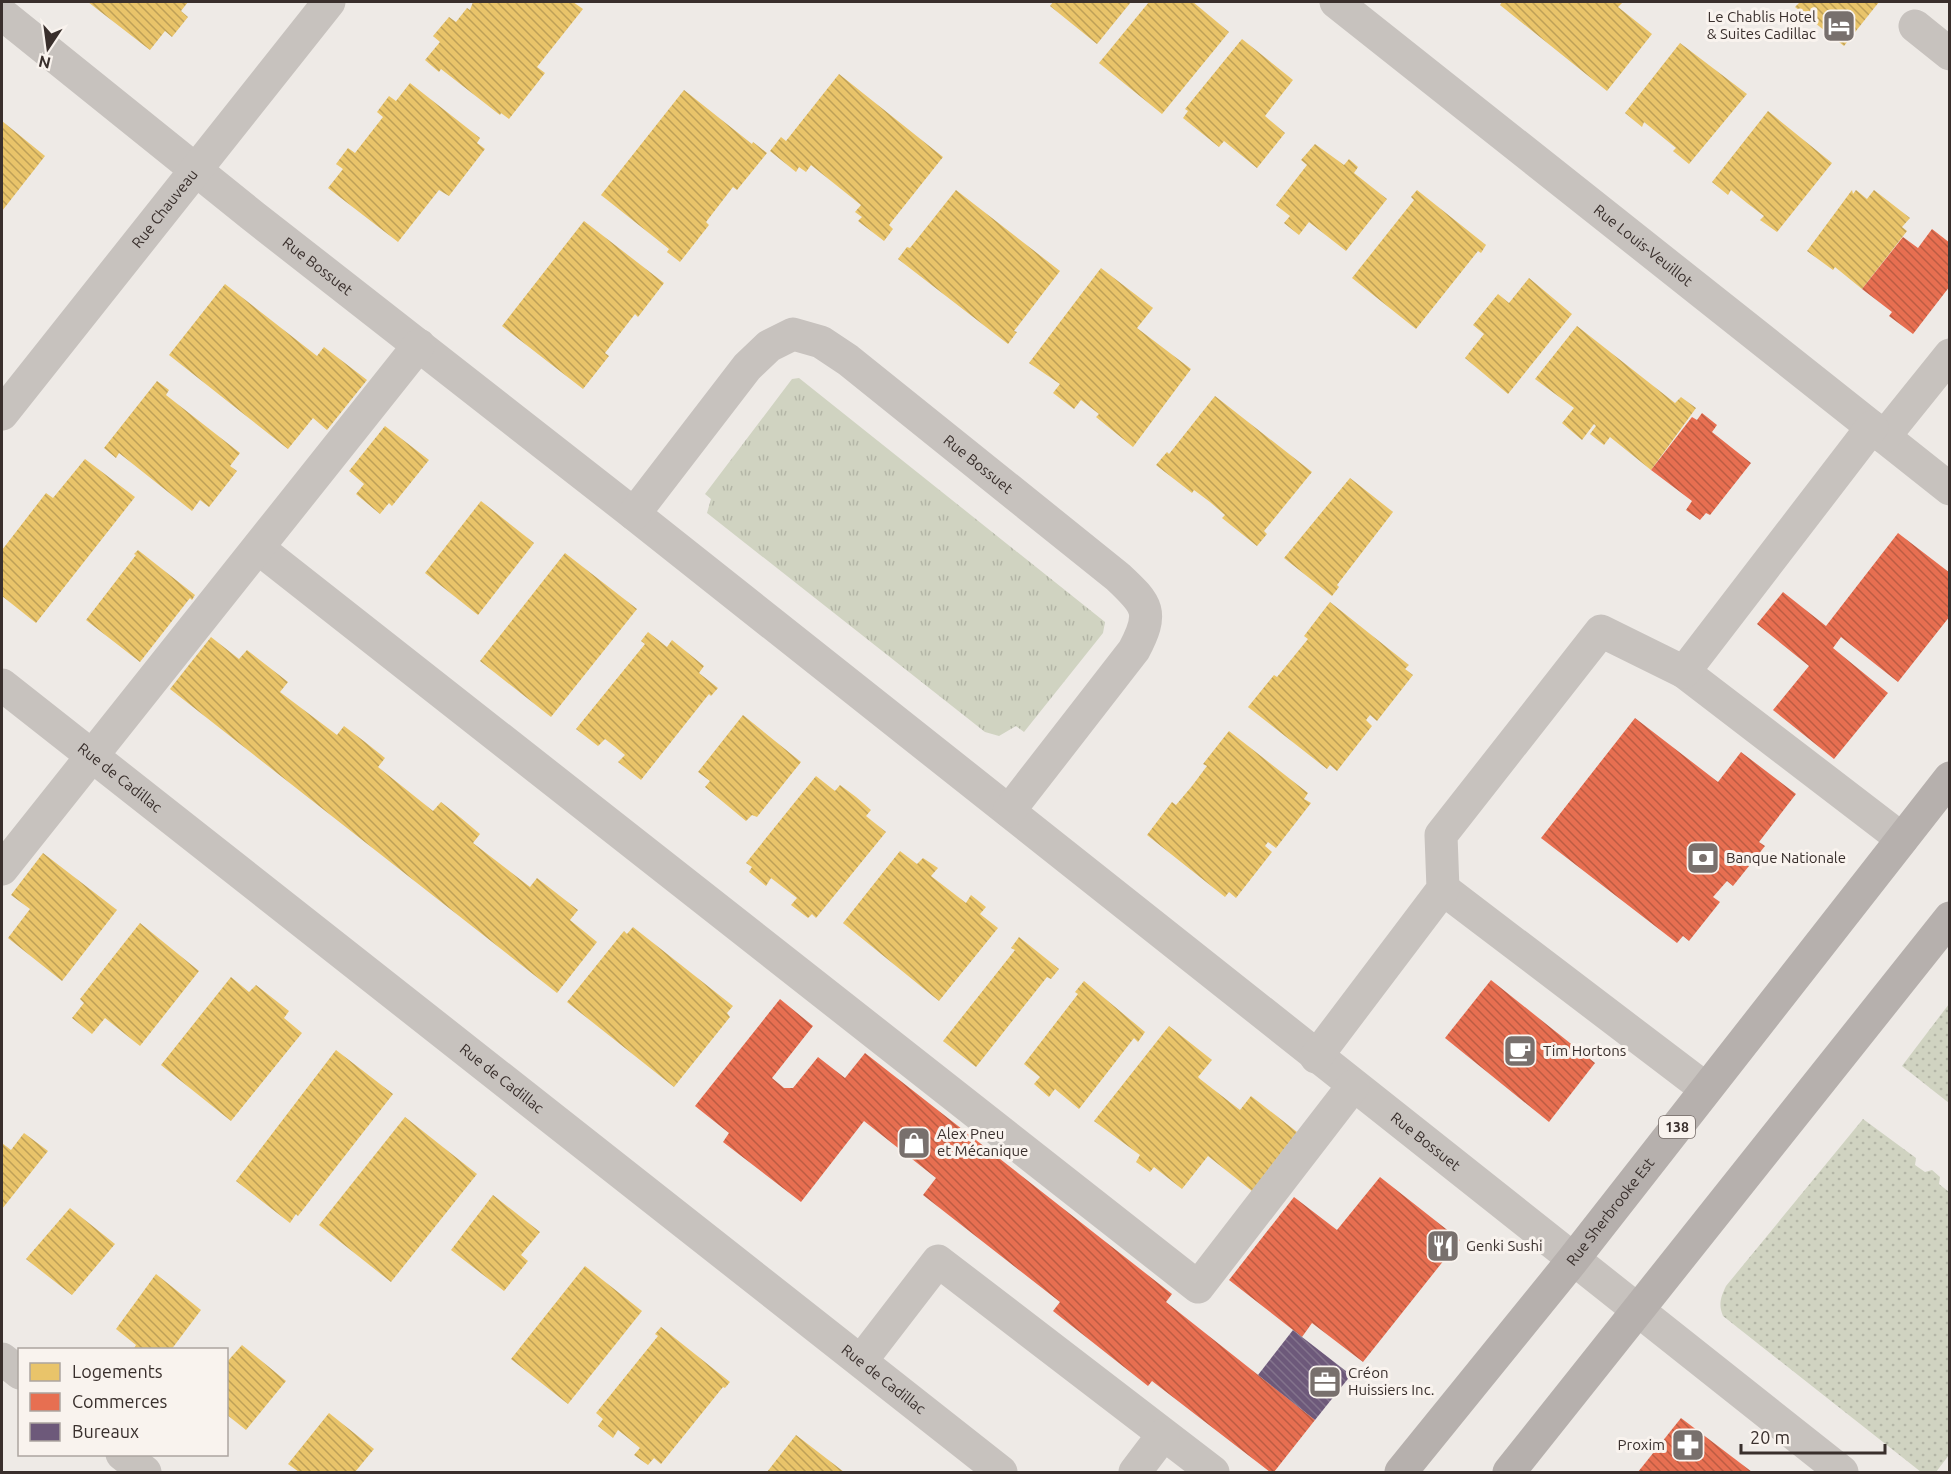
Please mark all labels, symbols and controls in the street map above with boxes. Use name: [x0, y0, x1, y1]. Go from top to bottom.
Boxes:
place label: Le Chablis Hotel & Suites Cadillac: [1707, 8, 1816, 42]
hotel icon: Le Chablis Hotel & Suites Cadillac: [1821, 8, 1857, 44]
north arrow: [18, 18, 78, 78]
text: N: [37, 53, 52, 73]
street label: Rue Chauveau: [128, 166, 201, 251]
street label: Rue Louis-Veuillot: [1591, 201, 1696, 290]
street label: Rue Bossuet: [280, 234, 356, 299]
street label: Rue Bossuet: [940, 431, 1016, 497]
street label: Rue de Cadillac: [75, 739, 166, 816]
bank icon: Banque Nationale: [1685, 840, 1721, 876]
place label: Banque Nationale: [1726, 849, 1846, 866]
cafe icon: Tim Hortons: [1502, 1033, 1538, 1069]
street label: Rue de Cadillac: [457, 1040, 547, 1116]
place label: Tim Hortons: [1543, 1042, 1626, 1059]
street label: Rue Bossuet: [1388, 1109, 1464, 1174]
road number: 138: [1659, 1116, 1695, 1138]
shop icon: Alex Pneu et Mécanique: [896, 1125, 932, 1161]
place label: Alex Pneu et Mécanique: [937, 1125, 1028, 1159]
street label: Rue Sherbrooke Est: [1563, 1154, 1657, 1269]
restaurant icon: Genki Sushi: [1425, 1228, 1461, 1264]
place label: Genki Sushi: [1466, 1237, 1543, 1254]
street label: Rue de Cadillac: [838, 1341, 929, 1417]
legend: [18, 1348, 228, 1456]
text: Logements: [72, 1361, 163, 1381]
office icon: Créon Huissiers Inc.: [1307, 1364, 1343, 1400]
place label: Créon Huissiers Inc.: [1348, 1364, 1434, 1398]
text: Commerces: [72, 1391, 168, 1411]
scale bar: [1741, 1417, 1885, 1455]
text: Bureaux: [72, 1421, 139, 1441]
pharmacy icon: Proxim: [1670, 1427, 1706, 1463]
text: 20 m: [1750, 1427, 1790, 1447]
place label: Proxim: [1618, 1436, 1665, 1453]

